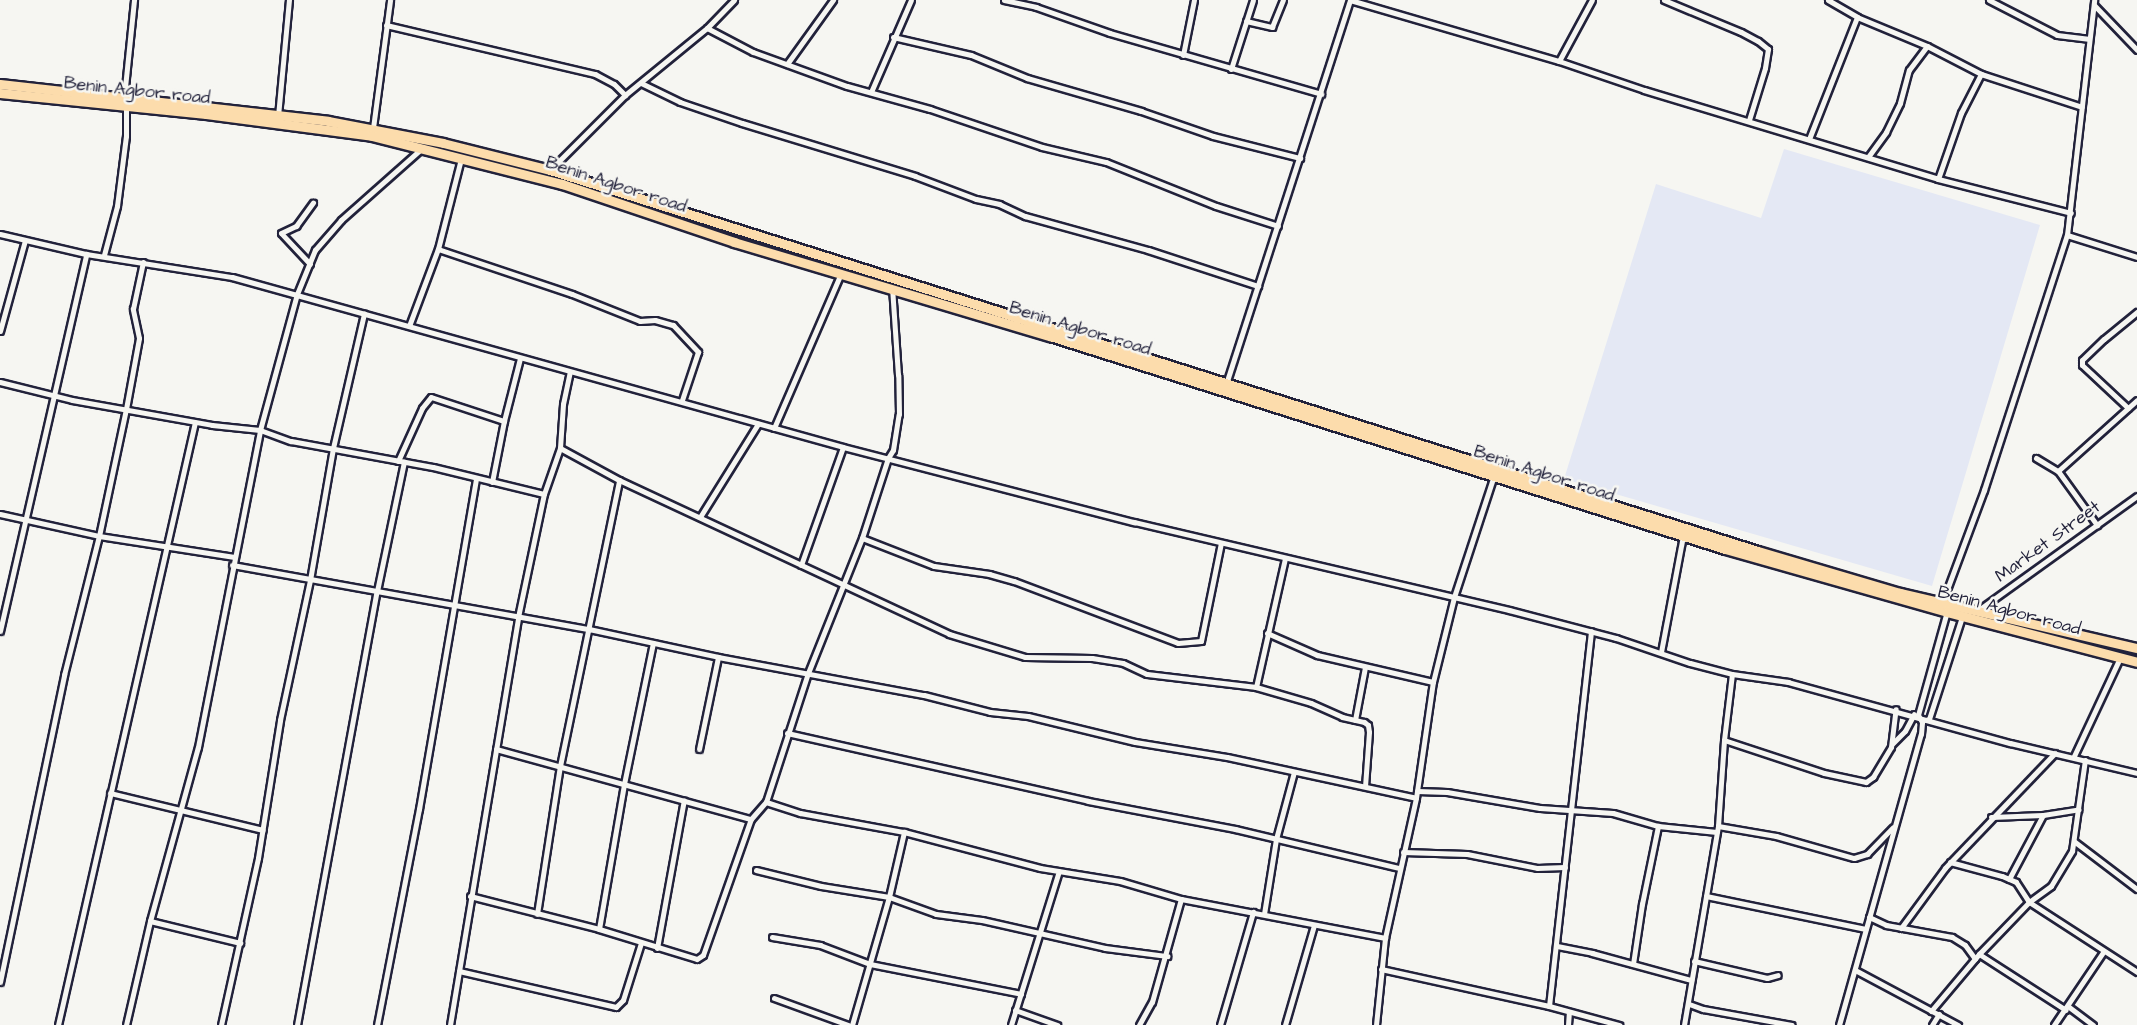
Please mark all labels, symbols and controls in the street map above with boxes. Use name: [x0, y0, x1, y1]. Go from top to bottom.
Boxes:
street label: Benin Agbor road: [63, 73, 211, 109]
street label: Benin Agbor road: [543, 152, 689, 218]
street label: Benin Agbor road: [1007, 297, 1153, 361]
street label: Benin Agbor road: [1471, 441, 1617, 507]
street label: Market Street: [1991, 497, 2105, 587]
street label: Benin Agbor road: [1935, 582, 2083, 640]

